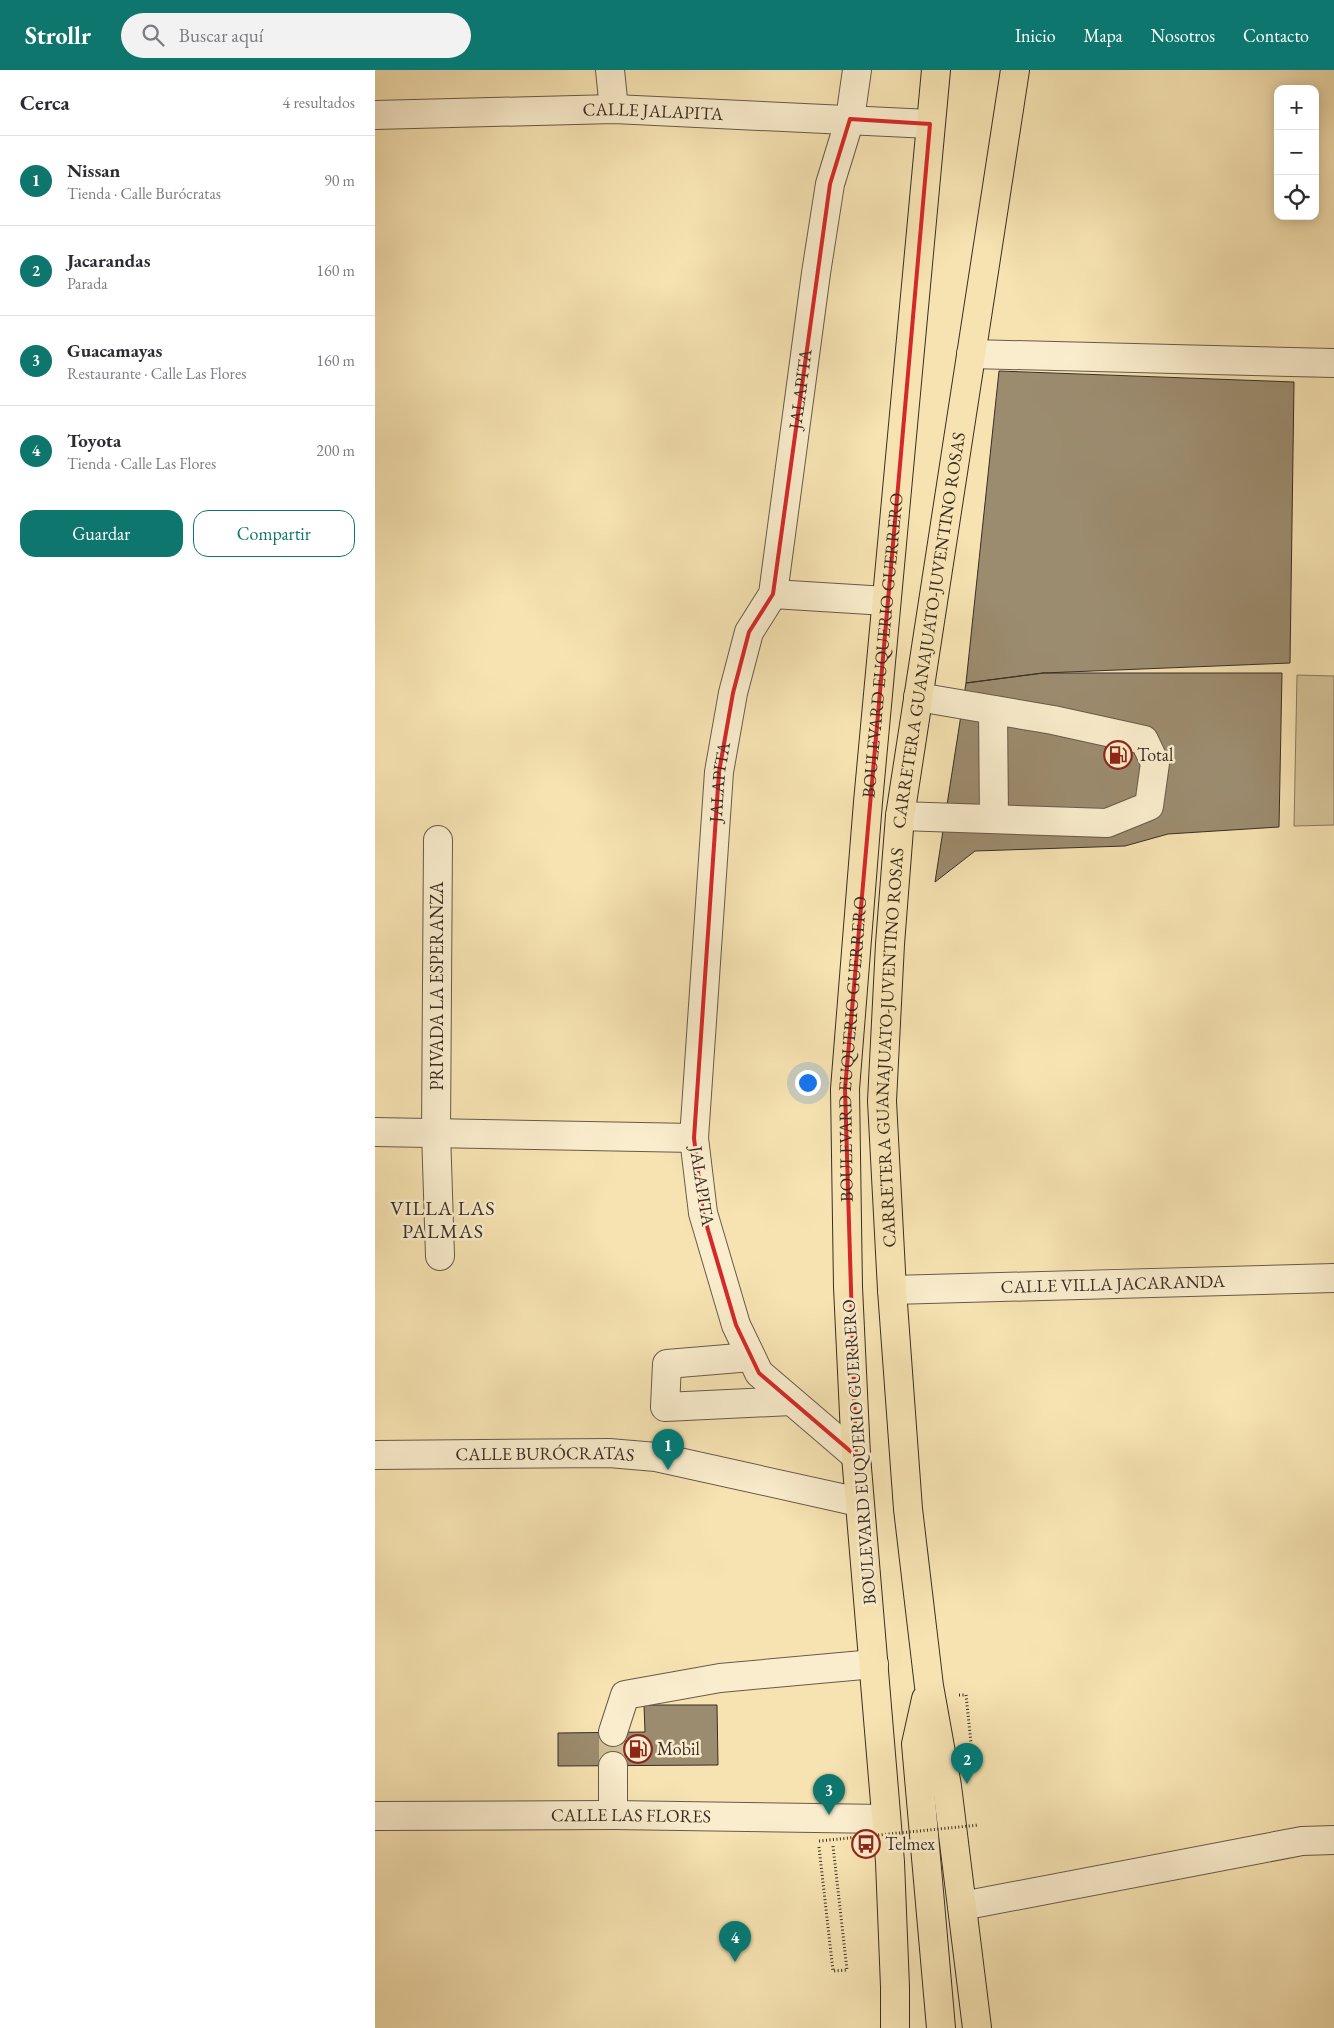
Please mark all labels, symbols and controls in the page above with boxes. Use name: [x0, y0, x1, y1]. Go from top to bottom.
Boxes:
search box: [121, 13, 471, 58]
text: Strollr: [25, 20, 91, 51]
icon: search: [139, 21, 167, 49]
text: Buscar aquí: [179, 23, 263, 48]
text: Inicio: [1015, 24, 1056, 47]
text: Mapa: [1084, 24, 1123, 47]
text: Nosotros: [1151, 24, 1215, 47]
text: Contacto: [1243, 24, 1309, 47]
map controls: [1274, 85, 1319, 220]
button: +: [1274, 85, 1319, 130]
text: Cerca: [20, 89, 70, 116]
text: 4 resultados: [283, 92, 355, 113]
street label: CALLE JALAPITA: [582, 97, 724, 125]
button: −: [1274, 130, 1319, 175]
text: Nissan: [67, 158, 120, 183]
text: 1: [32, 170, 40, 191]
text: 90 m: [324, 170, 355, 191]
button: locate: [1274, 175, 1319, 220]
text: Tienda · Calle Burócratas: [67, 183, 221, 204]
text: Jacarandas: [67, 248, 151, 273]
text: 2: [32, 260, 40, 281]
text: 160 m: [316, 260, 355, 281]
text: Parada: [67, 273, 108, 294]
text: Guacamayas: [67, 338, 162, 363]
street label: JALAPITA: [783, 347, 817, 433]
text: 3: [32, 350, 40, 371]
text: 160 m: [316, 350, 355, 371]
text: Restaurante · Calle Las Flores: [67, 363, 246, 384]
text: Toyota: [67, 428, 121, 453]
street label: CARRETERA GUANAJUATO-JUVENTINO ROSAS: [887, 431, 970, 829]
text: 4: [32, 440, 40, 461]
text: 200 m: [316, 440, 355, 461]
text: Tienda · Calle Las Flores: [67, 453, 216, 474]
street label: BOULEVARD EUQUERIO GUERRERO: [856, 492, 908, 799]
button: Guardar: [20, 510, 183, 557]
button: Compartir: [193, 510, 355, 557]
street label: JALAPITA: [703, 740, 735, 825]
fuel station icon: Total: [1103, 740, 1133, 770]
place label: Total: [1137, 743, 1173, 766]
street label: CARRETERA GUANAJUATO-JUVENTINO ROSAS: [870, 847, 908, 1248]
street label: PRIVADA LA ESPERANZA: [425, 881, 448, 1090]
street label: BOULEVARD EUQUERIO GUERRERO: [833, 895, 871, 1202]
your location: [795, 1070, 821, 1096]
street label: JALAPITA: [685, 1142, 720, 1228]
district label: VILLA LAS PALMAS: [390, 1195, 496, 1244]
street label: CALLE VILLA JACARANDA: [1000, 1269, 1226, 1298]
street label: BOULEVARD EUQUERIO GUERRERO: [836, 1298, 881, 1606]
pin: 1: [652, 1429, 684, 1470]
street label: CALLE BURÓCRATAS: [455, 1441, 635, 1466]
fuel station icon: Mobil: [623, 1734, 653, 1764]
place label: Mobil: [657, 1737, 700, 1760]
pin: 2: [951, 1743, 983, 1784]
pin: 3: [813, 1774, 845, 1815]
street label: CALLE LAS FLORES: [551, 1803, 711, 1827]
bus stop icon: Telmex: [851, 1829, 881, 1859]
place label: Telmex: [885, 1832, 935, 1855]
pin: 4: [719, 1921, 751, 1962]

